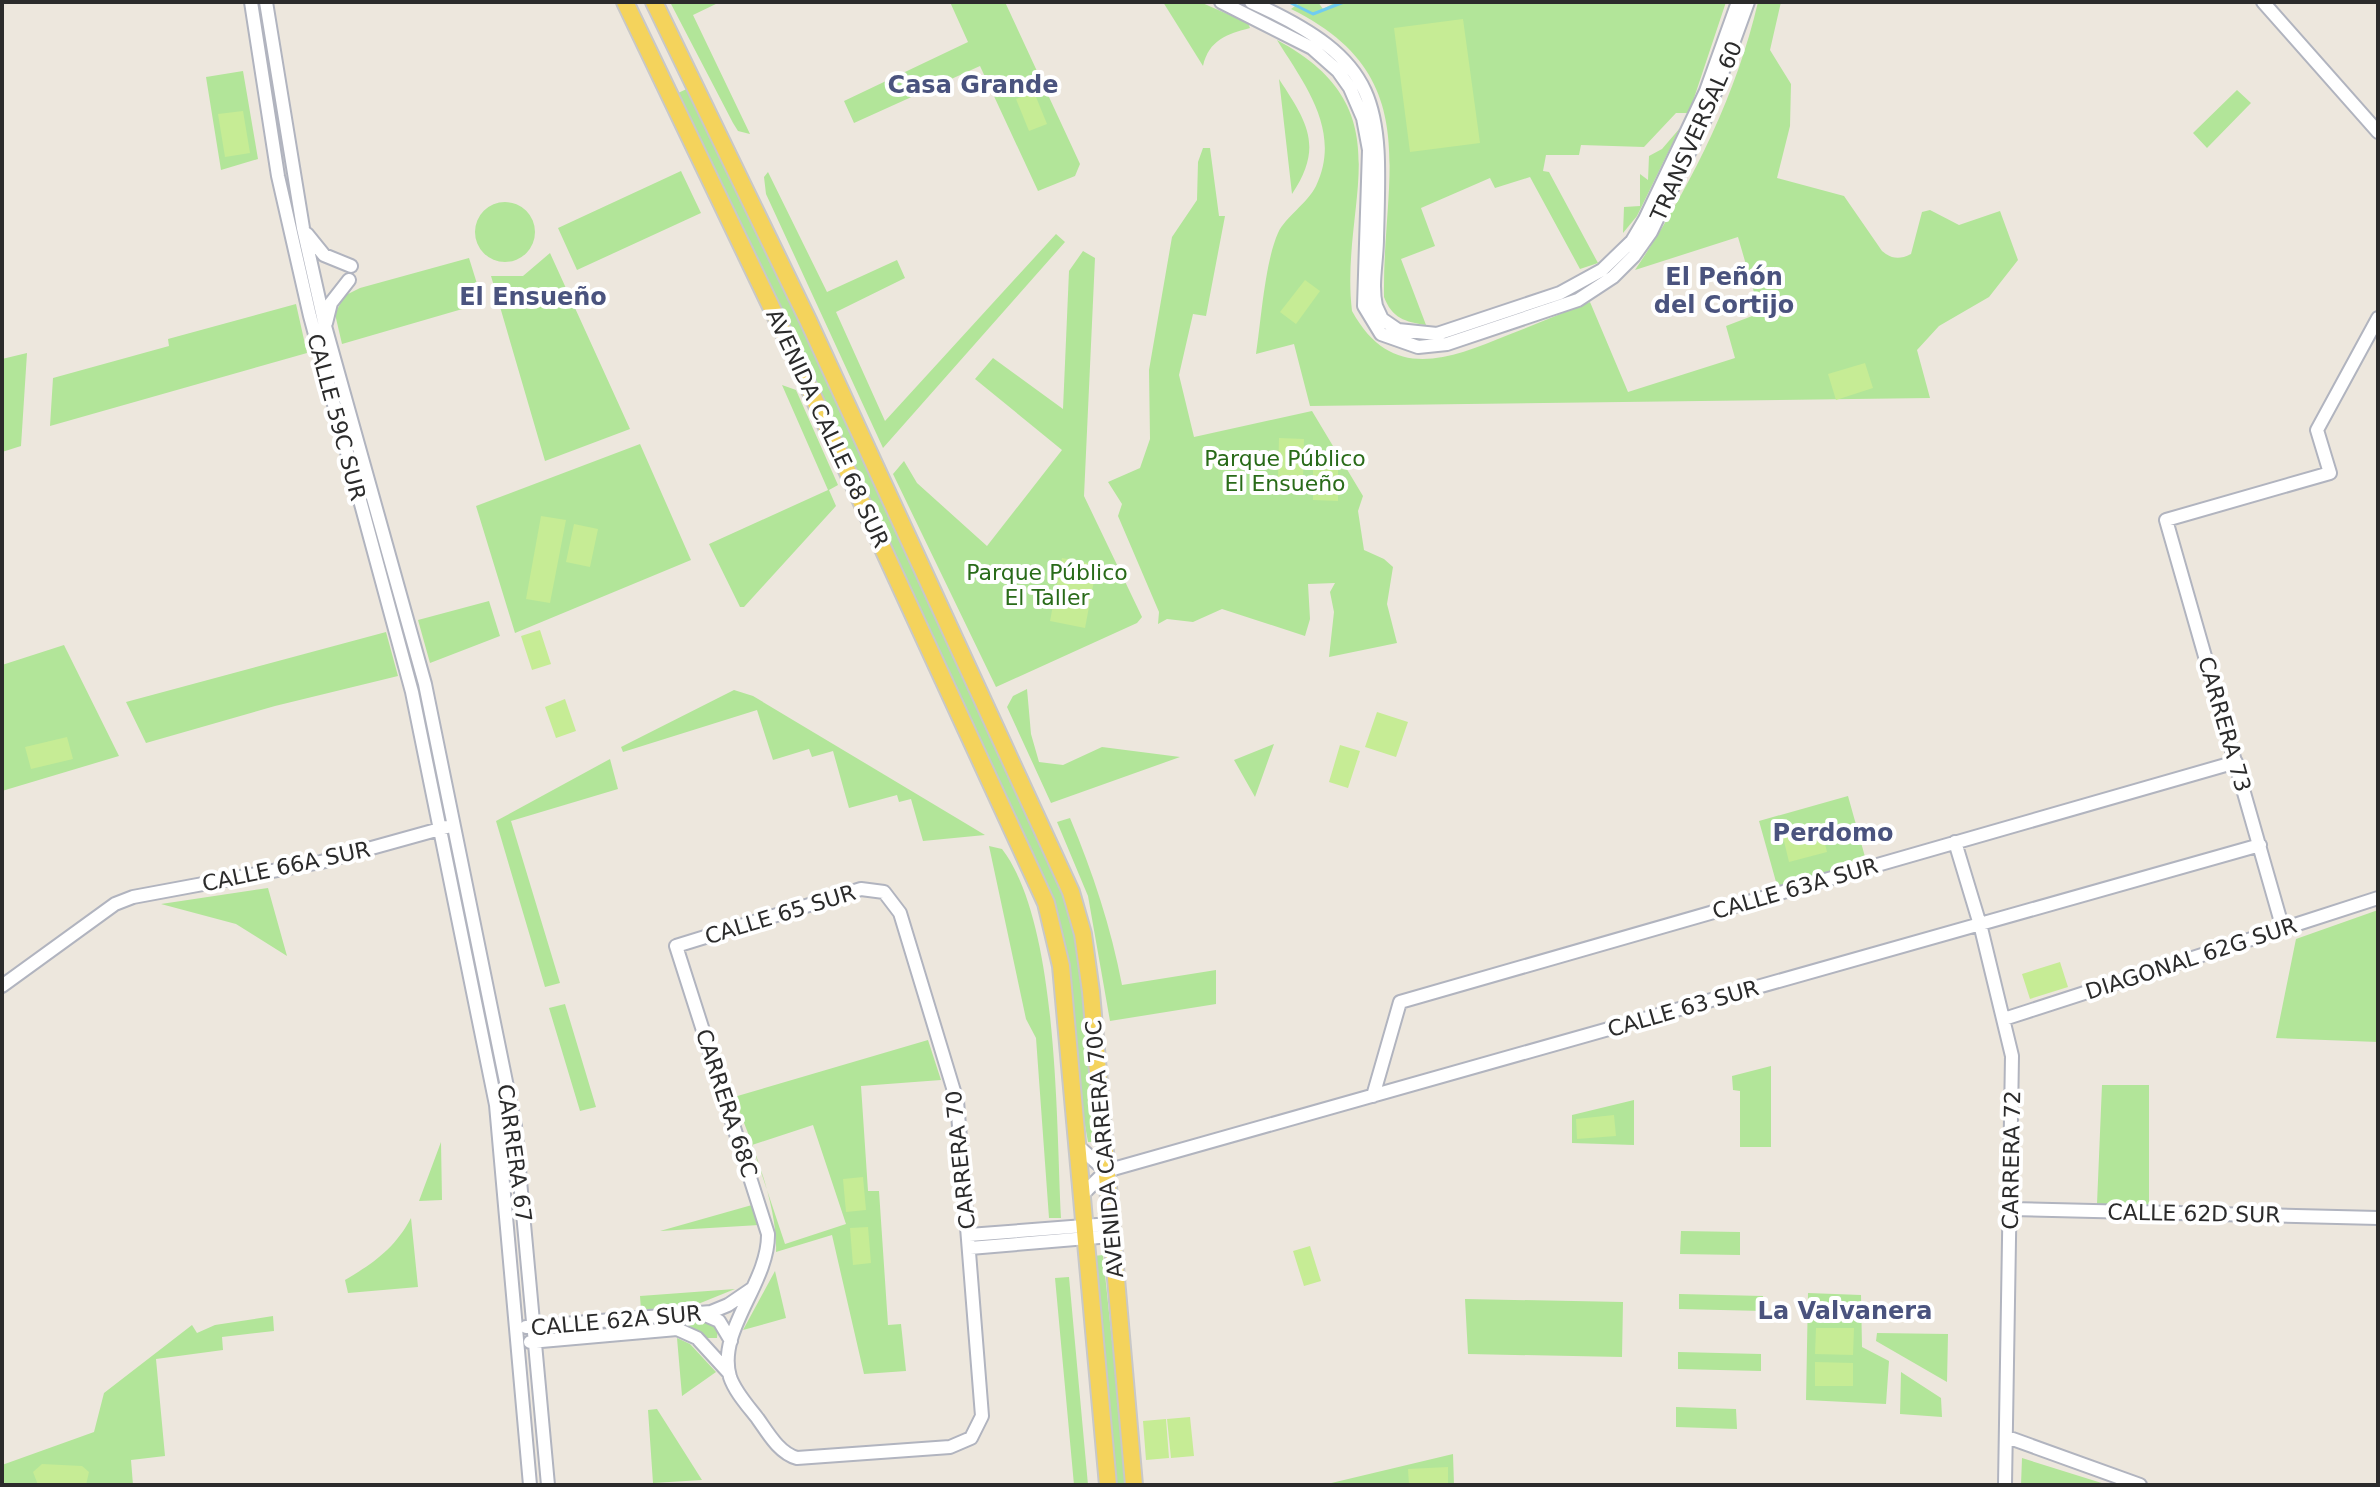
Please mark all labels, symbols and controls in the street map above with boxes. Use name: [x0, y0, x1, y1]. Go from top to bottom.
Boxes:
street label: TRANSVERSAL 60: [1645, 37, 1747, 226]
district label: Casa Grande: [888, 71, 1058, 99]
district label: El Peñón del Cortijo: [1654, 263, 1794, 319]
district label: El Ensueño: [459, 283, 607, 311]
street label: AVENIDA CALLE 68 SUR: [761, 305, 894, 551]
street label: CALLE 59C SUR: [302, 331, 371, 503]
park label: Parque Público El Ensueño: [1204, 446, 1366, 496]
park label: Parque Público El Taller: [966, 560, 1128, 610]
street label: CARRERA 73: [2193, 654, 2256, 795]
district label: Perdomo: [1773, 819, 1893, 847]
street label: CALLE 66A SUR: [200, 836, 372, 897]
street label: CALLE 63A SUR: [1709, 853, 1881, 924]
street label: CALLE 65 SUR: [702, 880, 858, 949]
street label: DIAGONAL 62G SUR: [2082, 913, 2300, 1004]
street label: CALLE 63 SUR: [1605, 975, 1762, 1042]
street label: AVENIDA CARRERA 70C: [1081, 1019, 1128, 1279]
street label: CARRERA 68C: [691, 1026, 762, 1181]
street label: CARRERA 67: [492, 1082, 537, 1224]
street label: CARRERA 70: [941, 1089, 980, 1231]
street label: CARRERA 72: [1998, 1090, 2025, 1230]
street label: CALLE 62D SUR: [2107, 1199, 2281, 1228]
district label: La Valvanera: [1758, 1297, 1932, 1325]
street label: CALLE 62A SUR: [530, 1301, 702, 1340]

